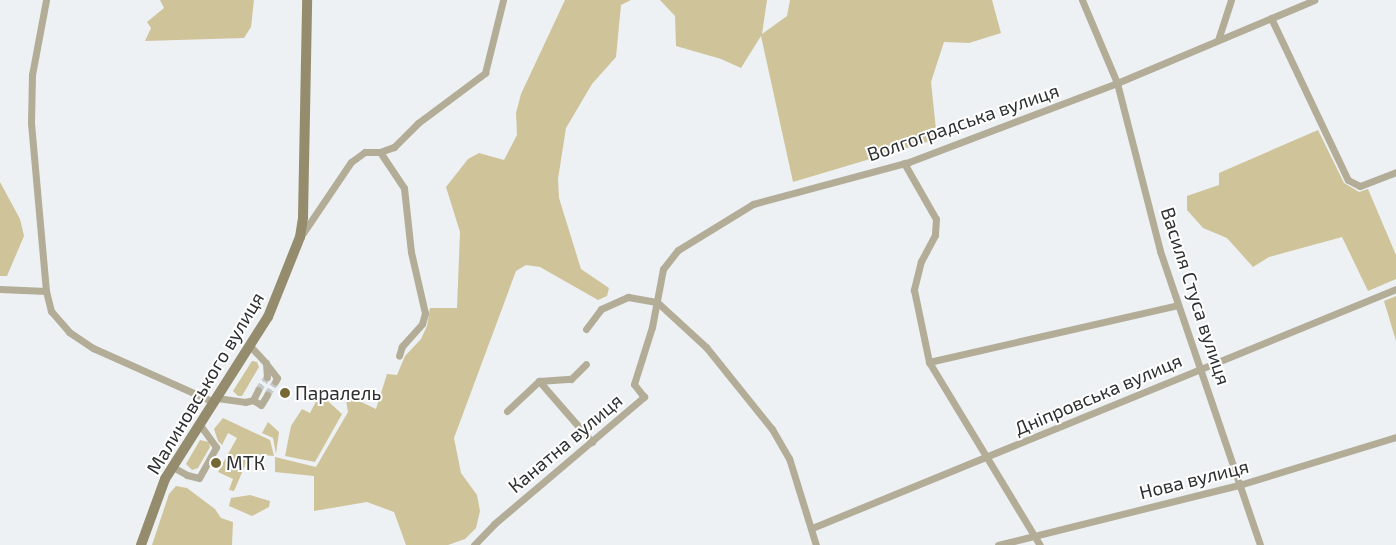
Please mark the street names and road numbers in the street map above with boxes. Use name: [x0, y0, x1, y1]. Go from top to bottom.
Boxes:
street label: Волгоградська вулиця: [864, 78, 1062, 166]
street label: Василя Стуса вулиця: [1156, 204, 1236, 388]
street label: Малиновського вулиця: [142, 288, 268, 478]
street label: Дніпровська вулиця: [1011, 348, 1185, 440]
street label: Канатна вулиця: [503, 389, 627, 497]
street label: Нова вулиця: [1137, 454, 1251, 504]

